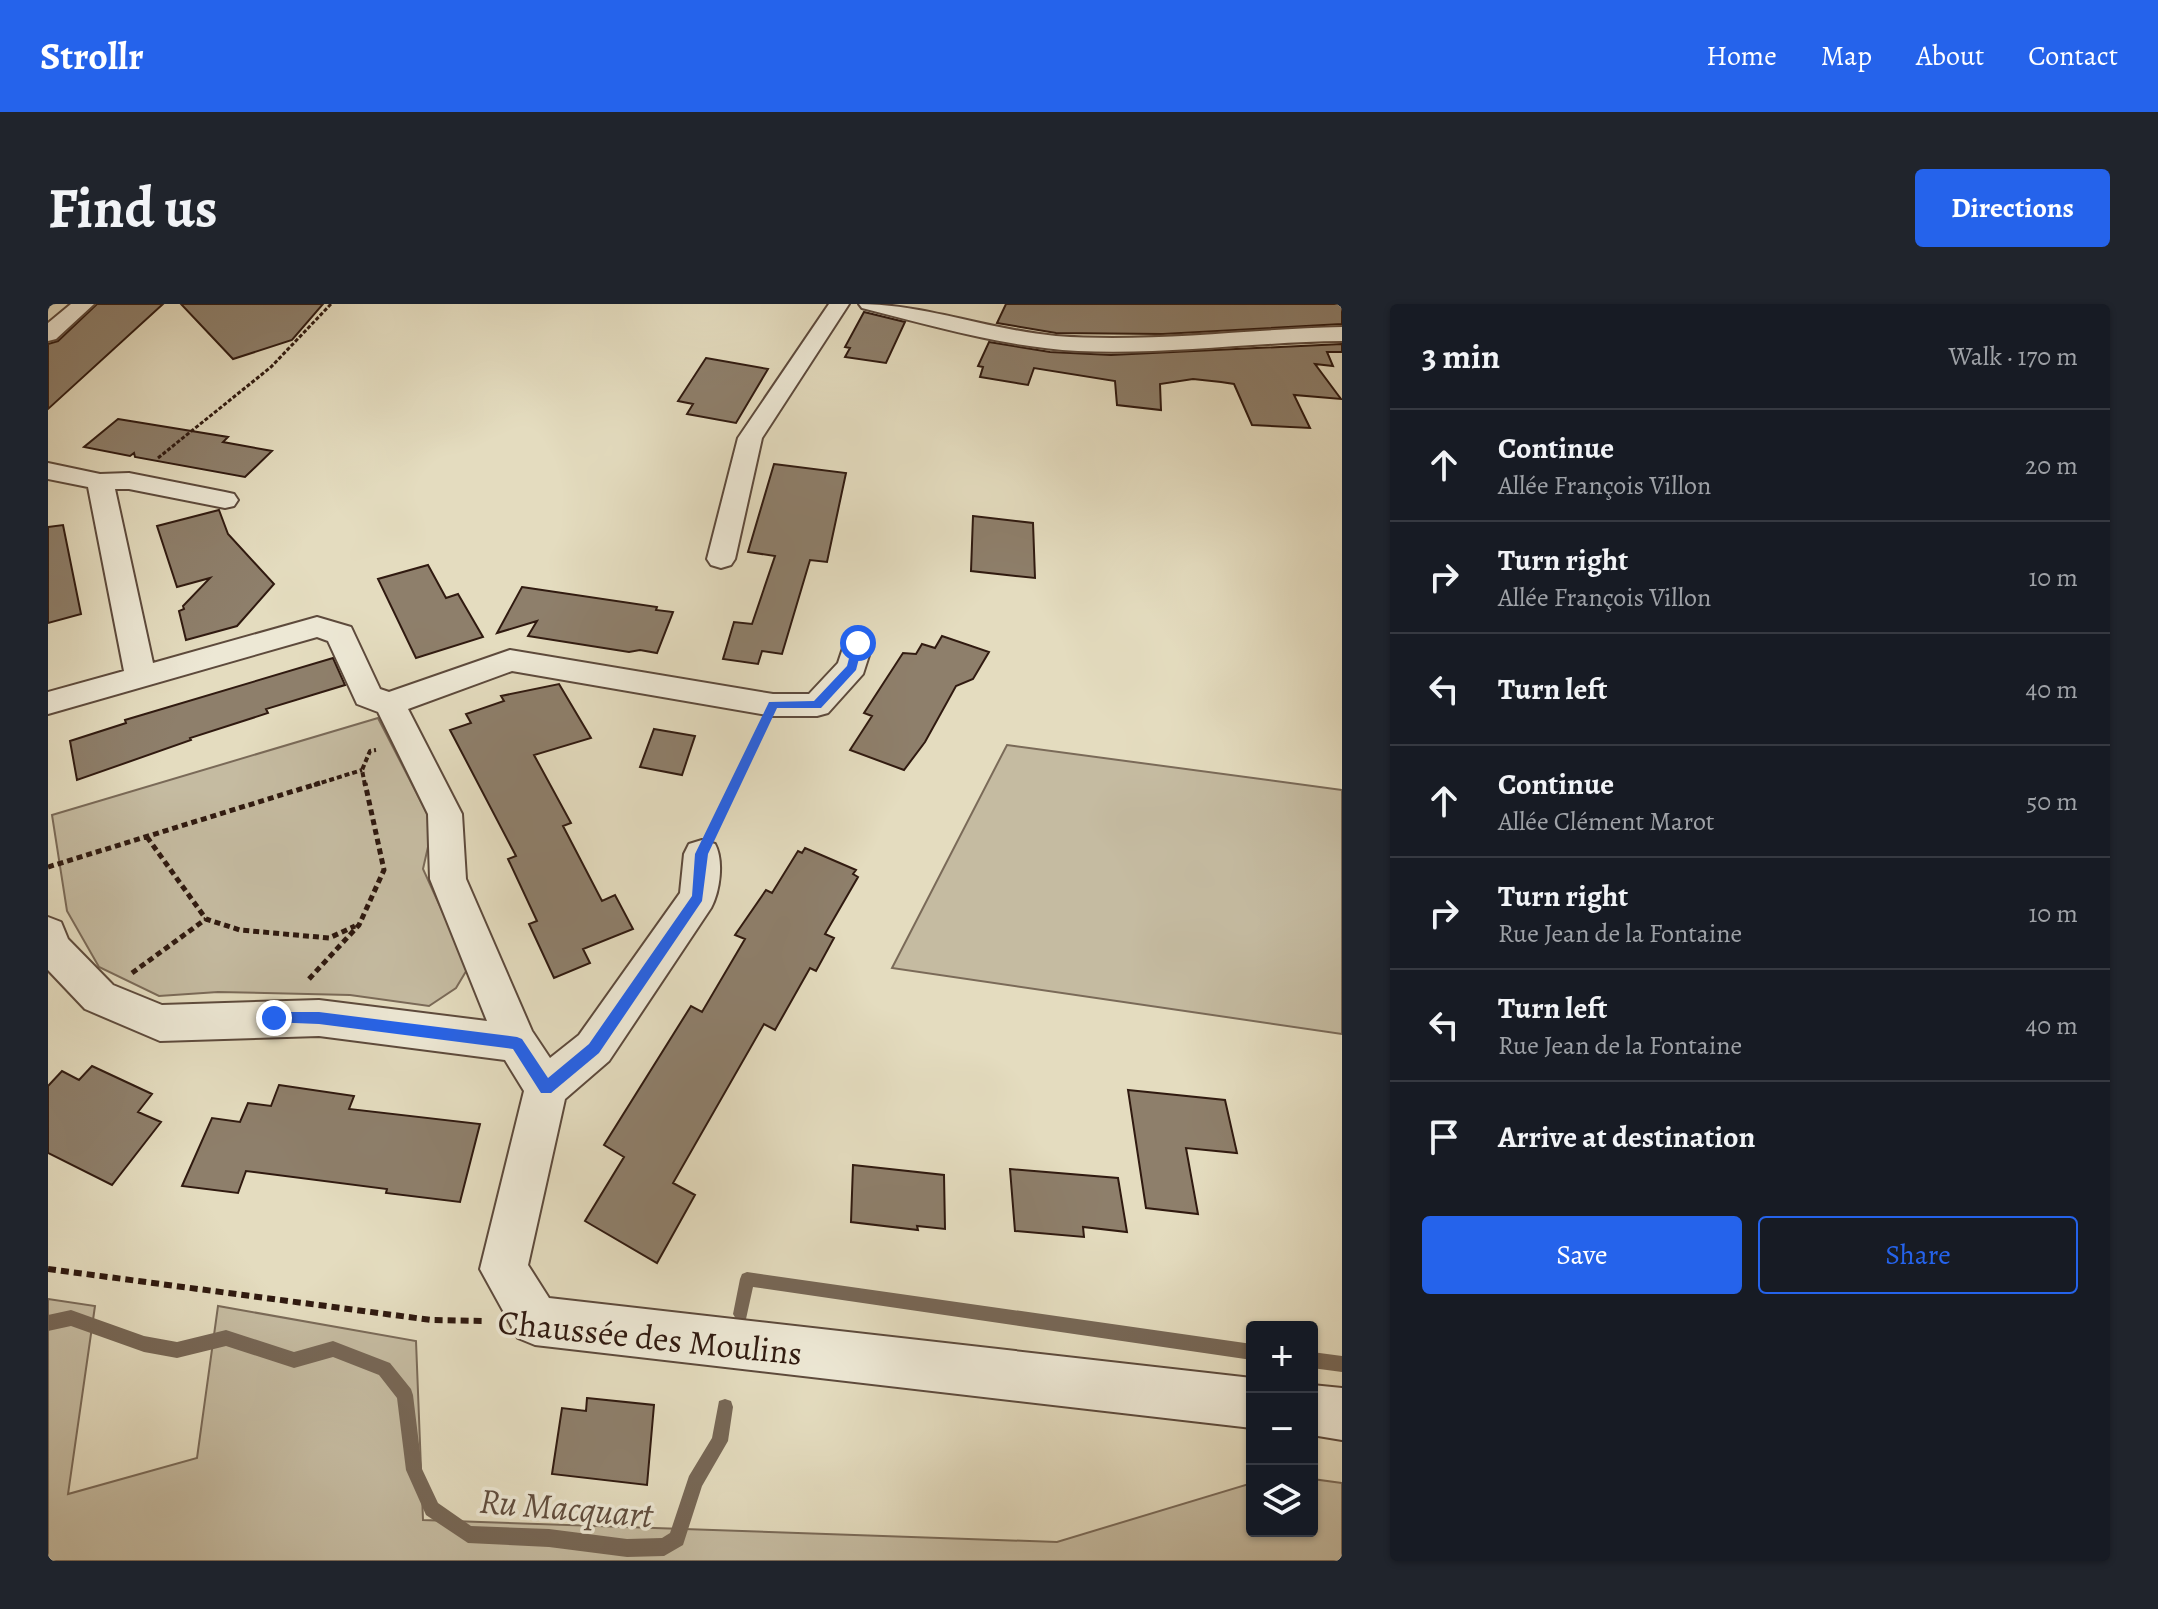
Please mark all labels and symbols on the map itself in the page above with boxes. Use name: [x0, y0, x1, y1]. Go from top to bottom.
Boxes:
route start: [840, 625, 876, 661]
route end: [256, 1000, 292, 1036]
street label: Chaussée des Moulins: [495, 1298, 804, 1377]
water label: Ru Macquart: [477, 1476, 656, 1540]

